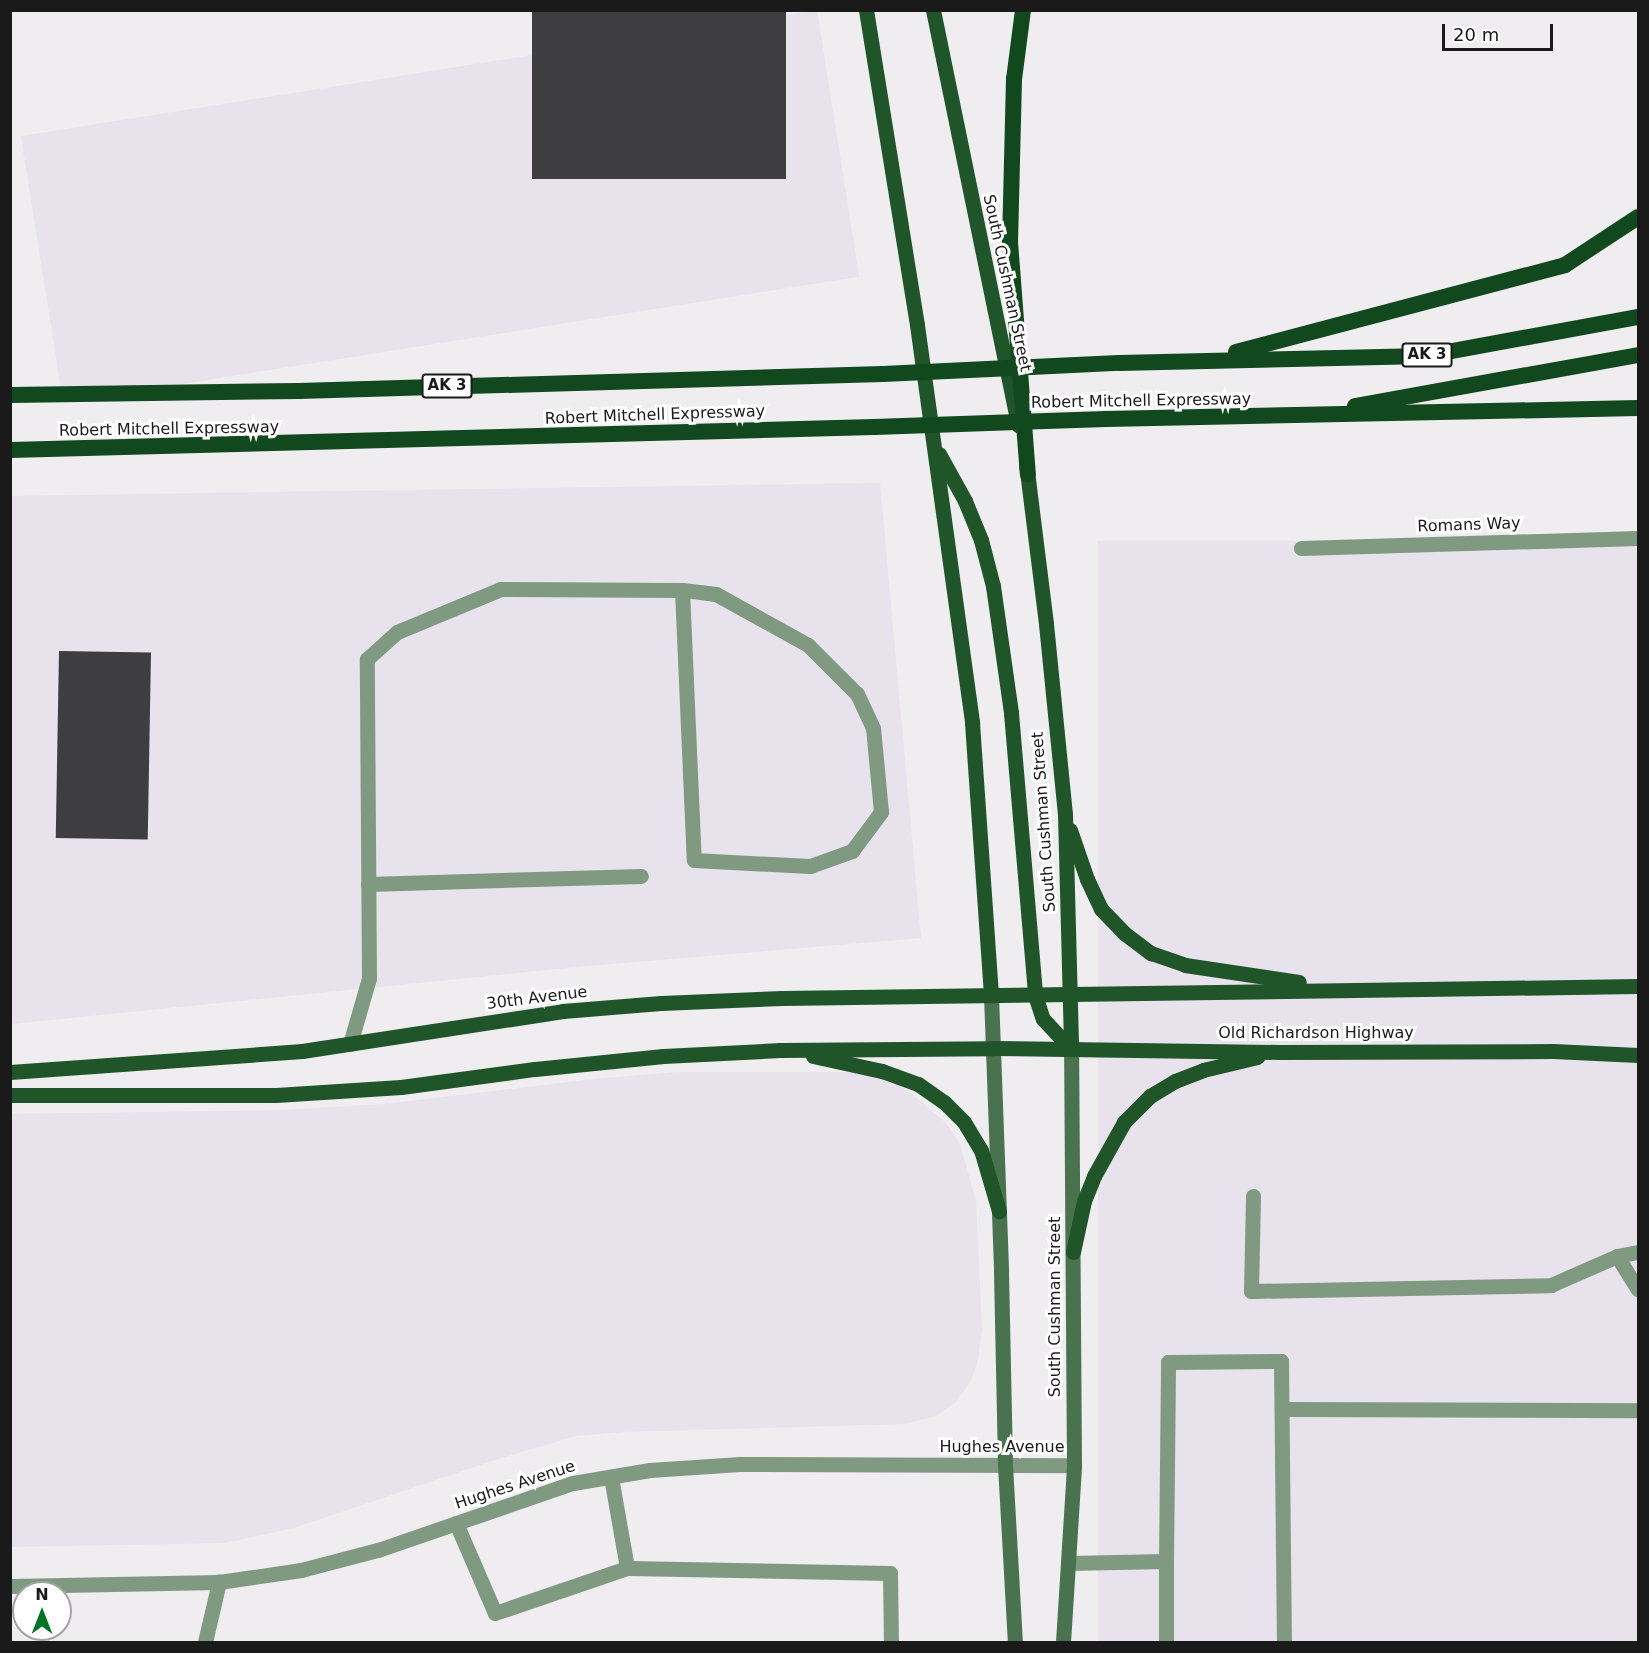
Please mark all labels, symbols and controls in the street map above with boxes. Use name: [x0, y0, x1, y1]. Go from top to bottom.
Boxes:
scale bar: [1445, 12, 1556, 50]
text: 20 m: [1453, 24, 1499, 45]
street label: South Cushman Street: [979, 193, 1035, 373]
road number: AK 3: [1402, 343, 1452, 367]
road number: AK 3: [422, 374, 472, 398]
street label: Robert Mitchell Expressway: [1031, 389, 1251, 413]
street label: Robert Mitchell Expressway: [545, 402, 765, 428]
street label: Robert Mitchell Expressway: [59, 417, 279, 441]
street label: Romans Way: [1417, 514, 1521, 536]
street label: South Cushman Street: [1028, 731, 1060, 913]
street label: 30th Avenue: [486, 982, 588, 1014]
street label: Old Richardson Highway: [1218, 1023, 1414, 1043]
street label: South Cushman Street: [1045, 1217, 1065, 1397]
street label: Hughes Avenue: [939, 1437, 1065, 1457]
street label: Hughes Avenue: [453, 1457, 577, 1513]
north arrow: [12, 1581, 72, 1641]
text: N: [35, 1585, 49, 1604]

